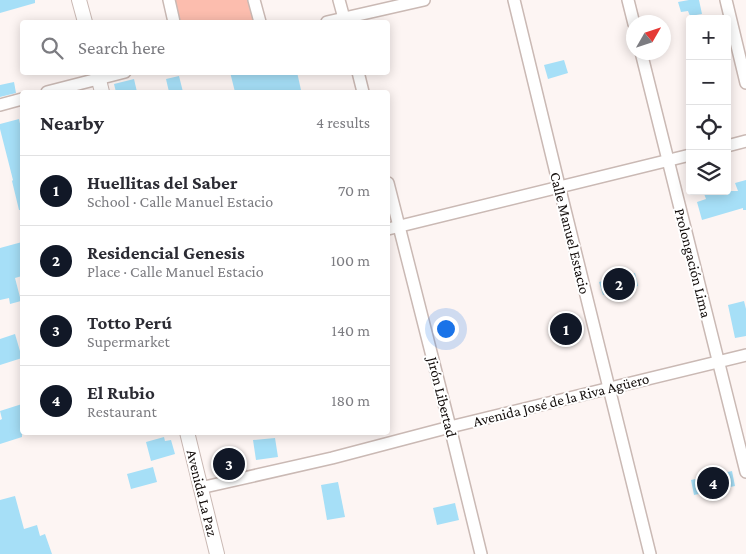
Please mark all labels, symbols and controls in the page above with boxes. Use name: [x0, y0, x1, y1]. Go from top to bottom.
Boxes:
north arrow: [626, 15, 671, 60]
map controls: [686, 15, 731, 195]
button: +: [686, 15, 731, 60]
search box: [20, 20, 390, 75]
icon: search: [38, 34, 66, 62]
text: Search here: [78, 37, 165, 58]
button: −: [686, 60, 731, 105]
button: locate: [686, 105, 731, 150]
text: Nearby: [40, 111, 104, 135]
text: 4 results: [316, 114, 370, 131]
button: layers: [686, 150, 731, 195]
street label: Calle Manuel Estacio: [547, 170, 593, 296]
text: Huellitas del Saber: [87, 172, 238, 193]
text: 1: [53, 182, 59, 199]
text: 70 m: [338, 182, 370, 199]
text: School · Calle Manuel Estacio: [87, 193, 273, 210]
street label: Prolongación Lima: [671, 207, 714, 320]
text: Residencial Genesis: [87, 242, 245, 263]
text: 2: [52, 252, 60, 269]
text: 100 m: [331, 252, 370, 269]
text: Place · Calle Manuel Estacio: [87, 263, 264, 280]
pin: 2: [603, 265, 635, 303]
pin: 1: [550, 310, 582, 348]
text: Totto Perú: [87, 312, 172, 333]
your location: [433, 316, 459, 342]
text: 3: [52, 322, 60, 339]
text: 140 m: [332, 322, 370, 339]
text: Supermarket: [87, 333, 170, 350]
street label: Jirón Libertad: [423, 353, 460, 439]
street label: Avenida José de la Riva Agüero: [471, 370, 651, 431]
text: El Rubio: [87, 382, 155, 403]
text: 4: [52, 392, 60, 409]
text: 180 m: [331, 392, 370, 409]
text: Restaurant: [87, 403, 157, 420]
pin: 3: [213, 445, 245, 483]
street label: Avenida La Paz: [183, 448, 221, 538]
pin: 4: [697, 464, 729, 502]

